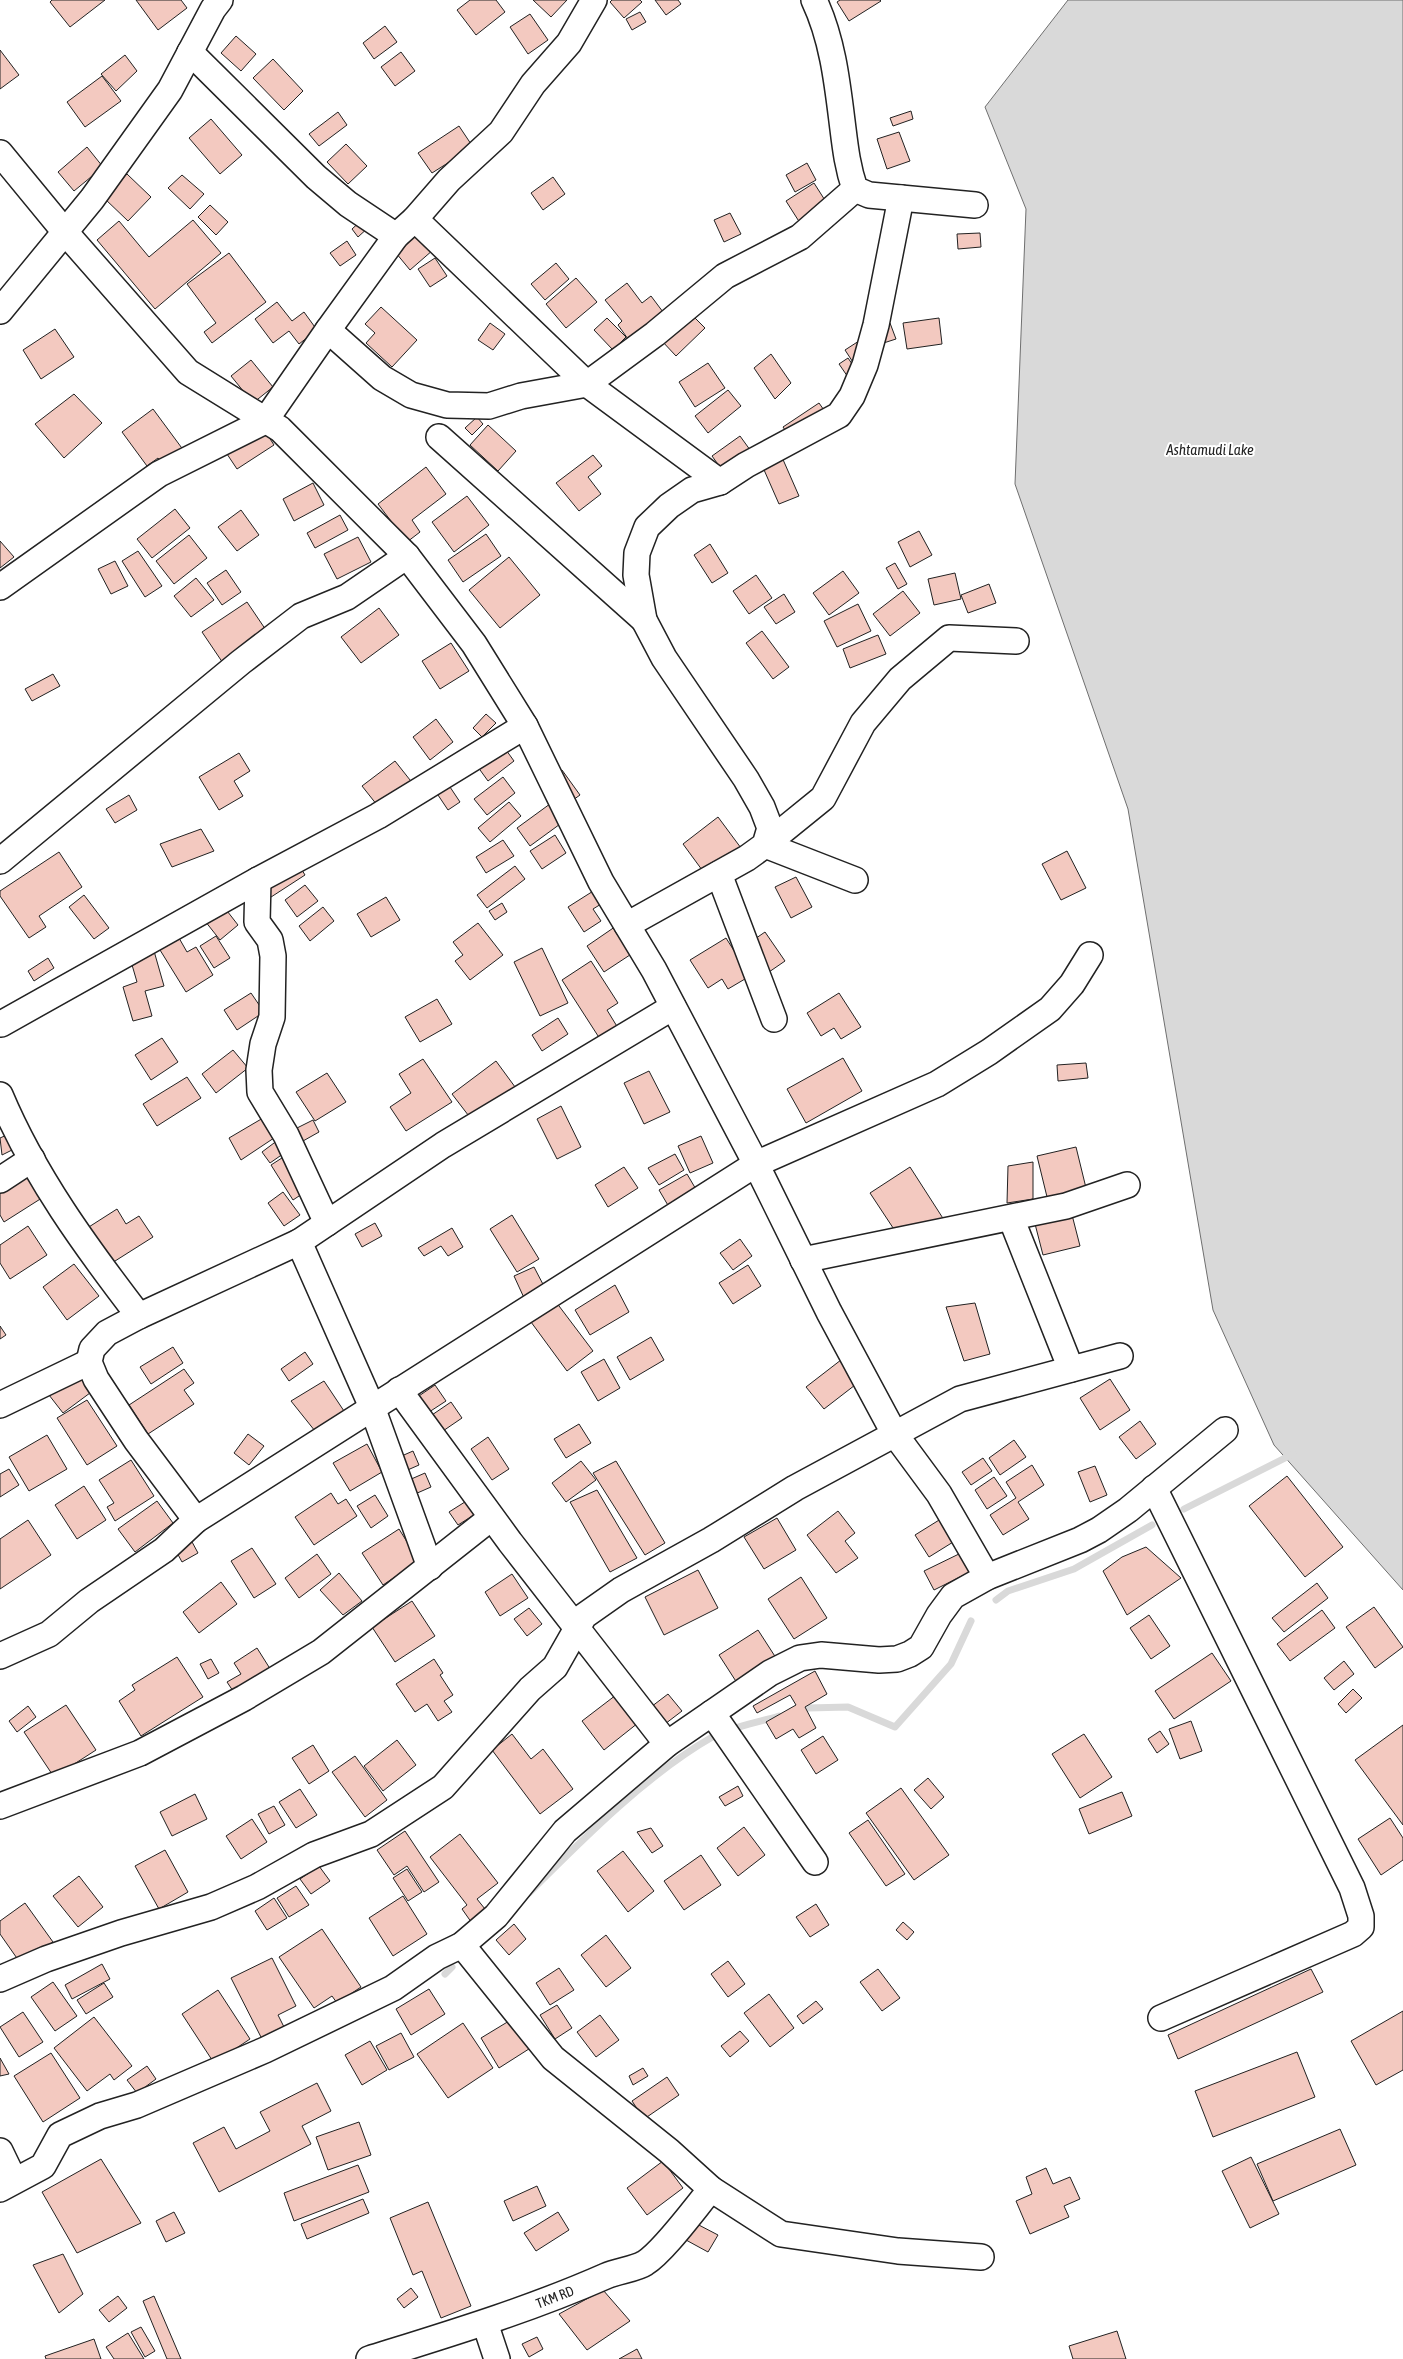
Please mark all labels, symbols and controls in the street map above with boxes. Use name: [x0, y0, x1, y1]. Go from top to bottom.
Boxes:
water label: Ashtamudi Lake: [1165, 441, 1254, 458]
street label: TKM RD: [534, 2282, 576, 2311]

